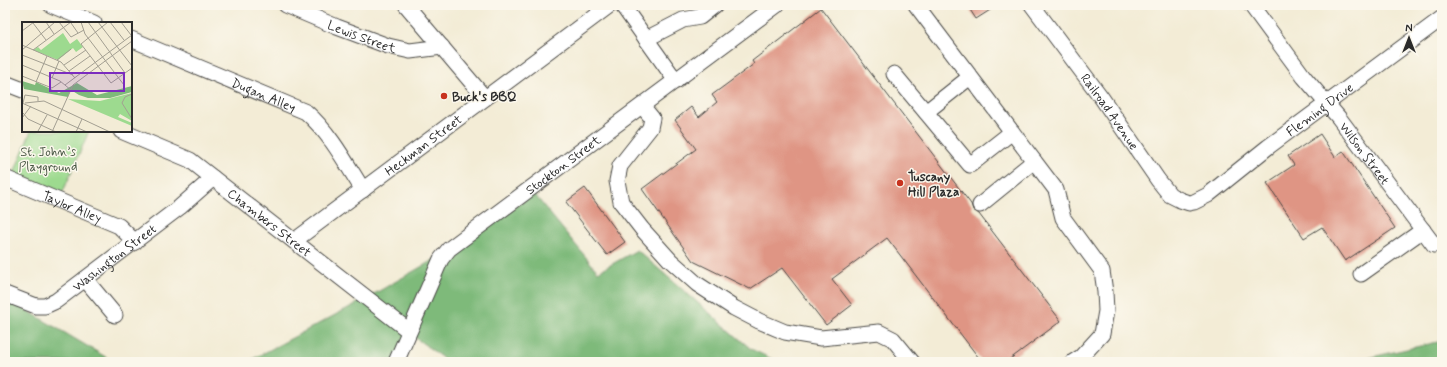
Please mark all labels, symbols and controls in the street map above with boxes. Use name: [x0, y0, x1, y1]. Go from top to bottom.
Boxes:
street label: Lewis Street: [324, 17, 398, 58]
north arrow: [1389, 18, 1429, 58]
inset map: [22, 22, 132, 132]
text: N: [1405, 22, 1413, 36]
street label: Railroad Avenue: [1076, 71, 1142, 154]
street label: Dugan Alley: [229, 75, 298, 117]
street label: Fleming Drive: [1283, 80, 1357, 141]
place label: Buck's BBQ: [452, 89, 517, 106]
marker: Buck's BBQ: [439, 91, 449, 101]
street label: Heckman Street: [382, 111, 466, 180]
street label: Wilson Street: [1335, 119, 1393, 189]
street label: Stockton Street: [523, 132, 605, 199]
park label: St. John’s Playground: [19, 144, 77, 176]
place label: Tuscany Hill Plaza: [908, 169, 959, 201]
marker: Tuscany Hill Plaza: [895, 178, 905, 188]
street label: Chambers Street: [223, 185, 314, 262]
street label: Taylor Alley: [39, 188, 104, 228]
street label: Washington Street: [69, 221, 160, 296]

